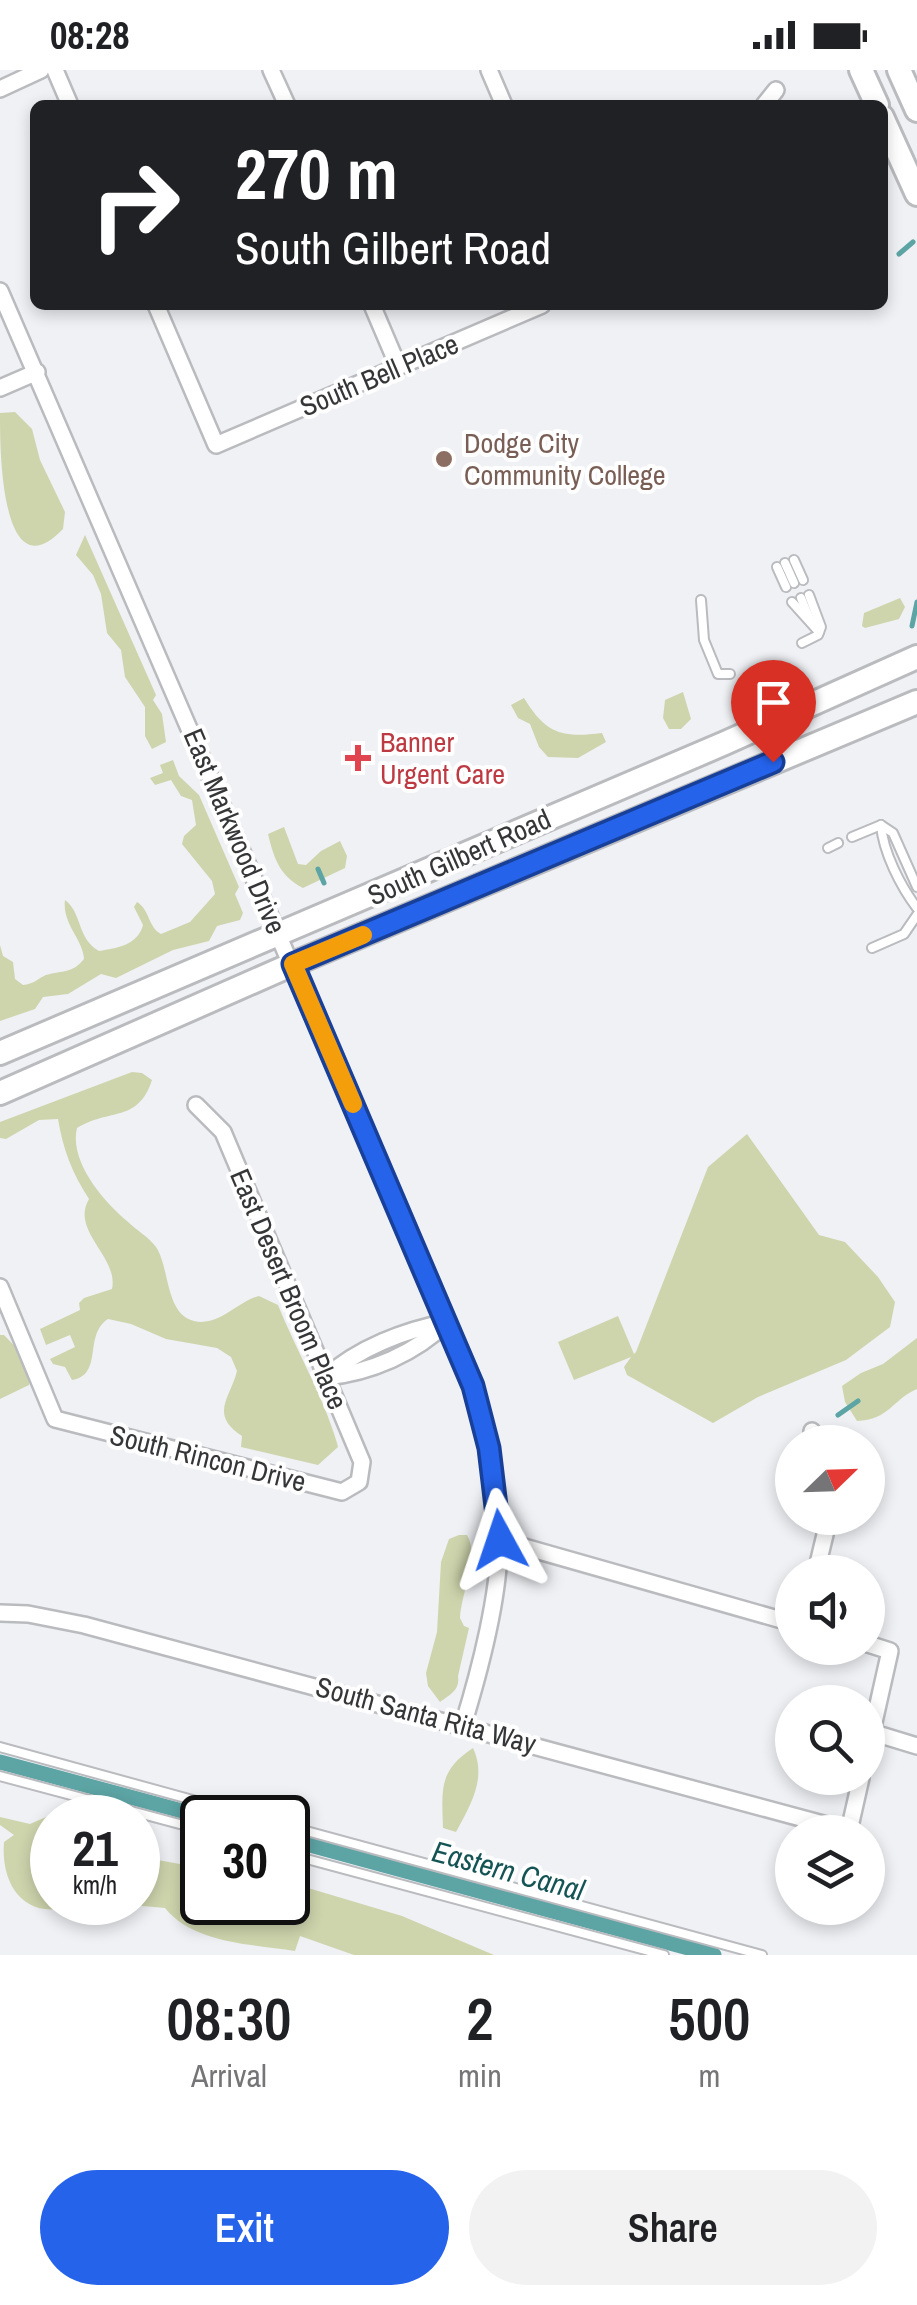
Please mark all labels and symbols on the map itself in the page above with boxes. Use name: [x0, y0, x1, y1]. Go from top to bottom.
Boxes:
street label: South Bell Place: [294, 325, 464, 425]
place label: Dodge City Community College: [464, 424, 666, 494]
marker: Dodge City Community College: [433, 448, 455, 470]
pin: [731, 660, 816, 763]
street label: East Markwood Drive: [175, 723, 295, 939]
place label: Banner Urgent Care: [380, 723, 505, 793]
marker: Banner Urgent Care: [345, 745, 371, 771]
street label: South Gilbert Road: [361, 800, 557, 914]
street label: East Desert Broom Place: [221, 1163, 357, 1415]
street label: South Rincon Drive: [106, 1415, 310, 1501]
north arrow: [775, 1425, 885, 1535]
position arrow: [448, 1488, 552, 1592]
street label: South Santa Rita Way: [312, 1667, 541, 1763]
speed limit sign: 30: [180, 1795, 310, 1925]
water label: Eastern Canal: [428, 1831, 589, 1910]

